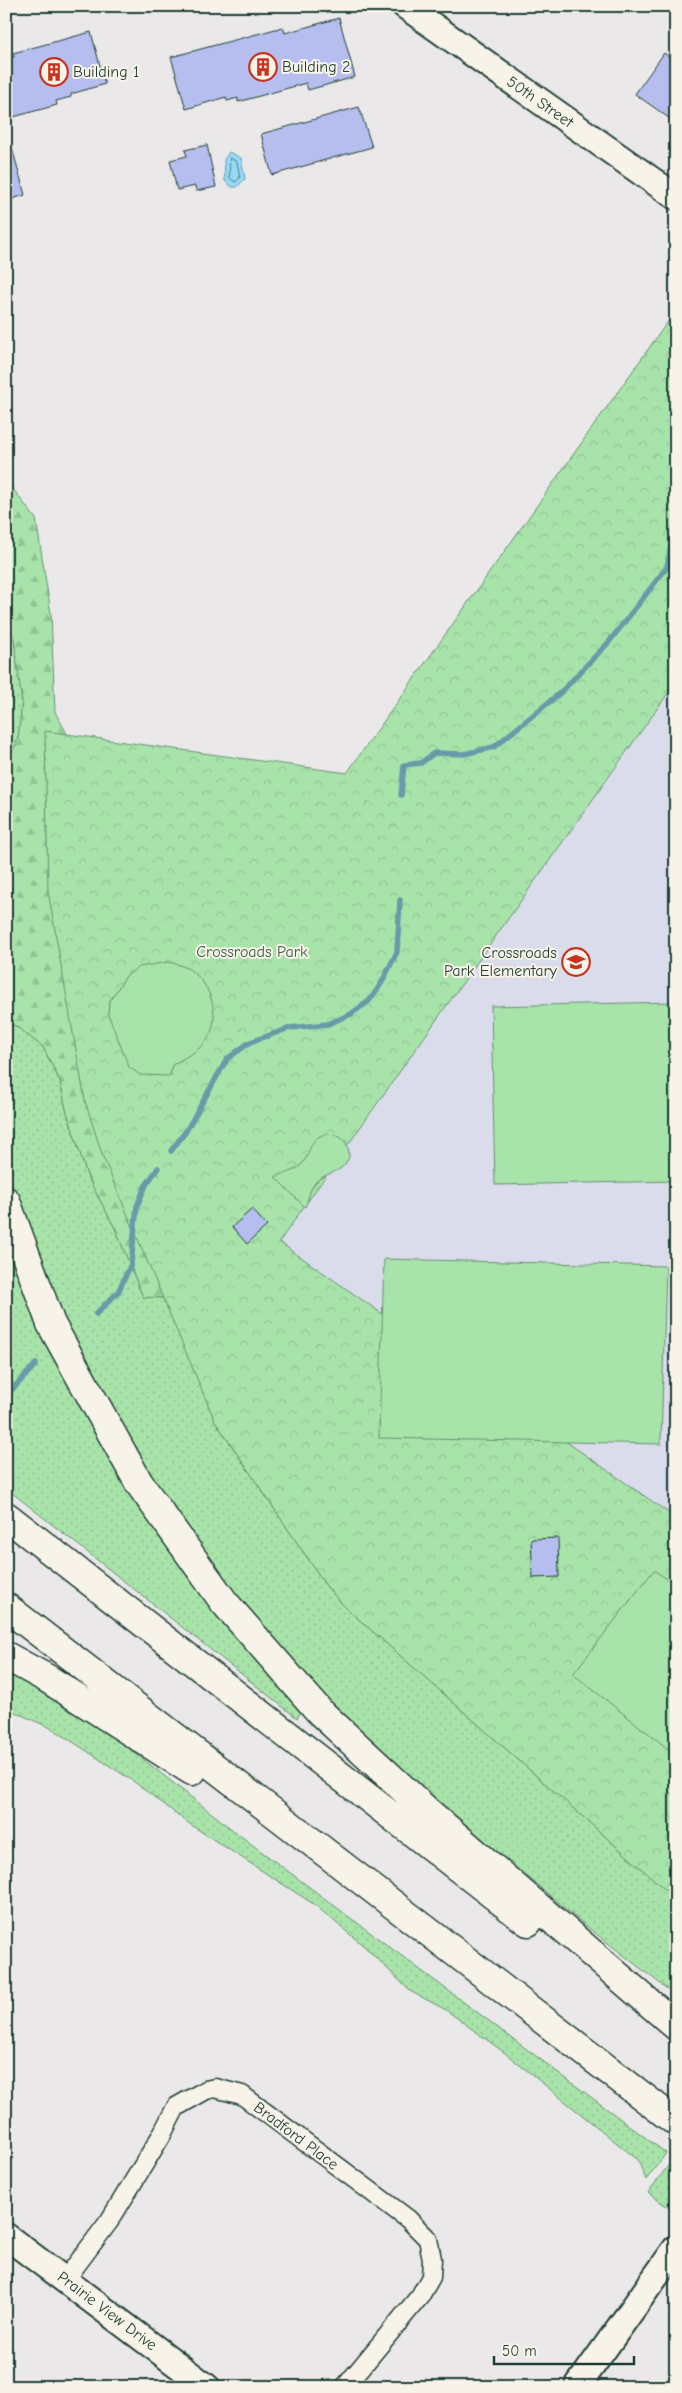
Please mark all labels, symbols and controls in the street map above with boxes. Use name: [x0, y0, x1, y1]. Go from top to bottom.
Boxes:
building icon: Building 2: [248, 52, 278, 82]
building icon: Building 1: [39, 57, 69, 87]
place label: Building 2: [282, 58, 350, 76]
place label: Building 1: [73, 63, 139, 81]
street label: 50th Street: [503, 73, 577, 132]
park label: Crossroads Park: [196, 943, 308, 961]
place label: Crossroads Park Elementary: [444, 944, 558, 980]
school or university icon: Crossroads Park Elementary: [561, 947, 591, 977]
street label: Bradford Place: [250, 2098, 342, 2174]
street label: Prairie View Drive: [54, 2268, 160, 2354]
scale bar: [494, 2333, 634, 2365]
text: 50 m: [502, 2342, 537, 2360]

